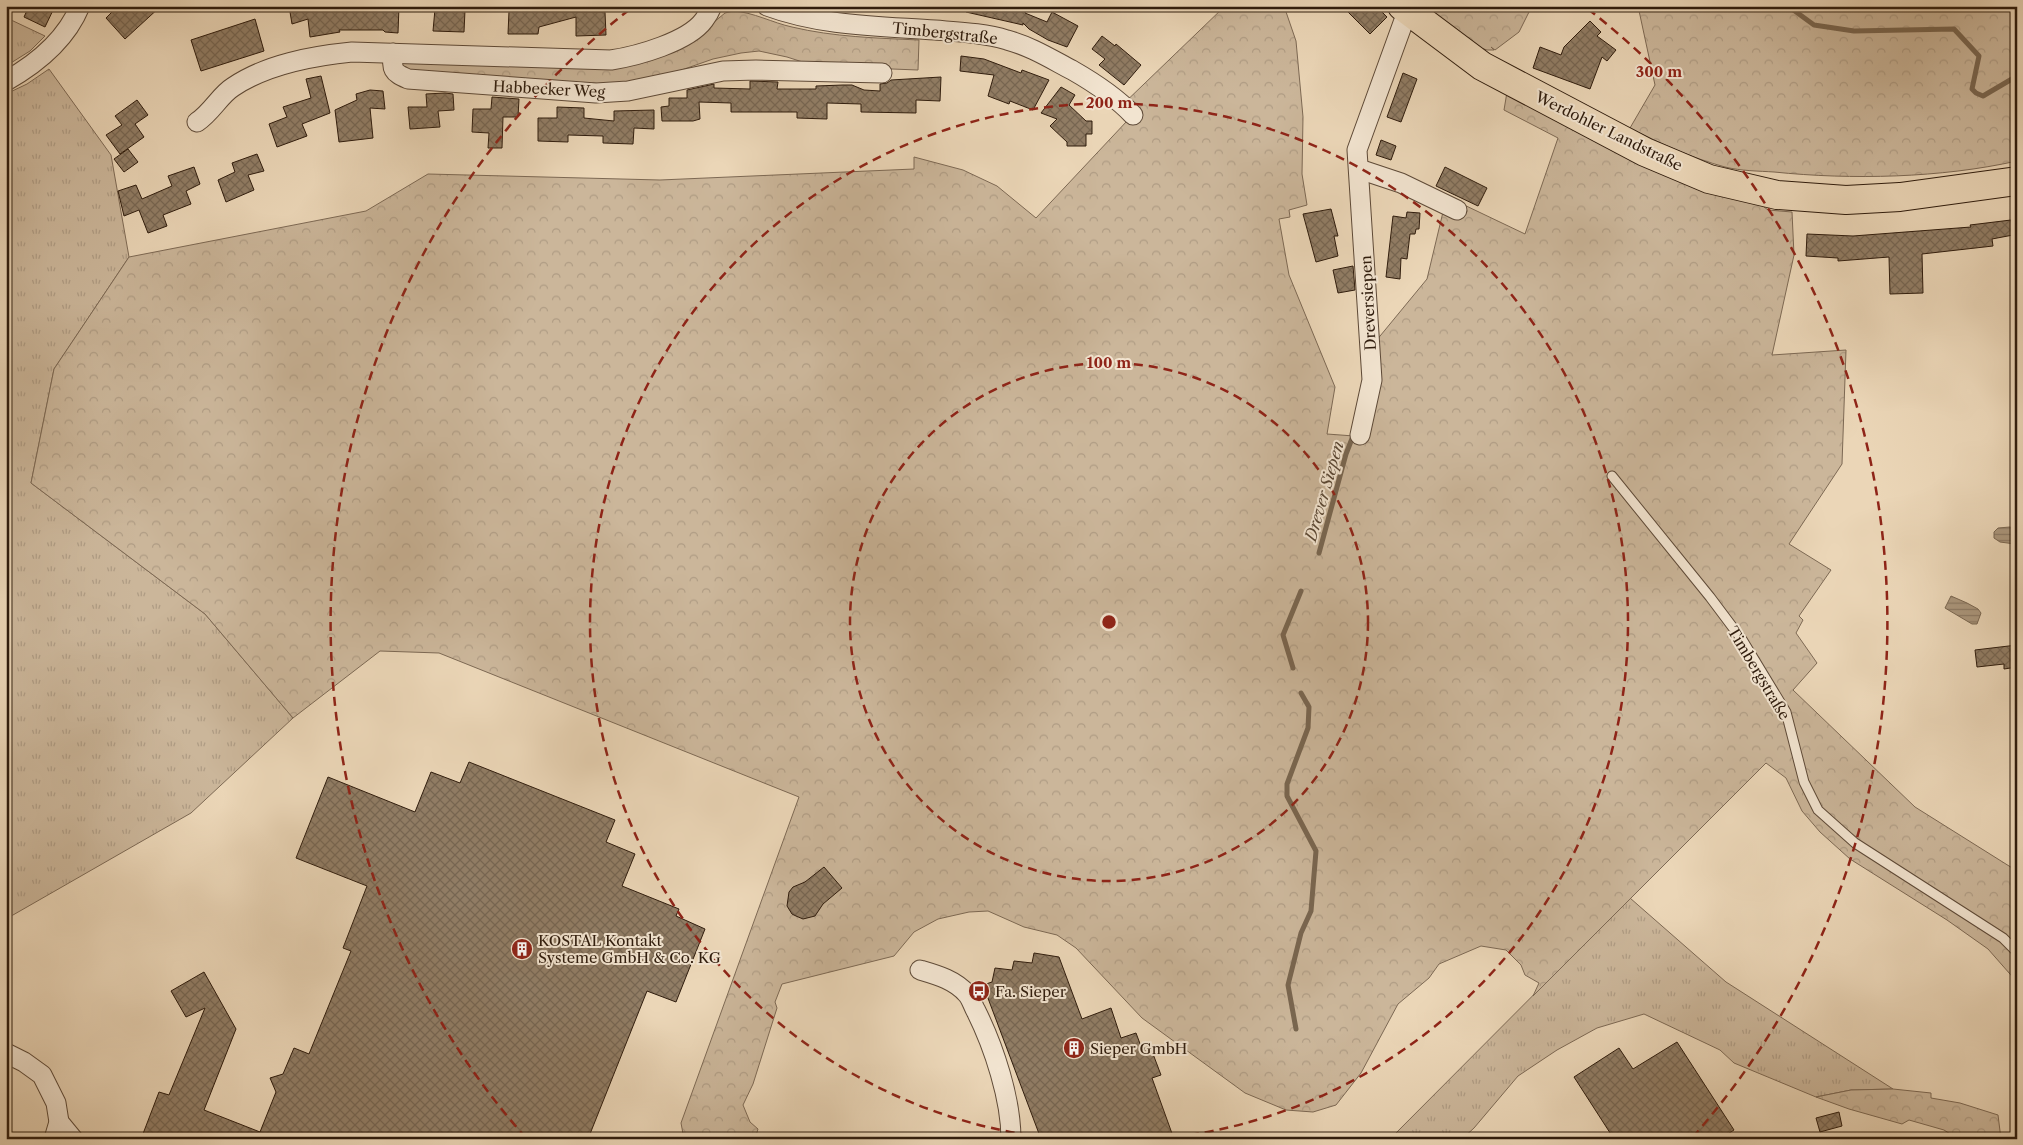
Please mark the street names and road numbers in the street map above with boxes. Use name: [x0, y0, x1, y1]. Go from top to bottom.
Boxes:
street label: Timbergstraße: [891, 18, 999, 48]
street label: Habbecker Weg: [492, 77, 606, 101]
street label: Werdohler Landstraße: [1531, 87, 1686, 175]
street label: Dreversiepen: [1356, 254, 1380, 351]
street label: Timbergstraße: [1724, 623, 1794, 723]

